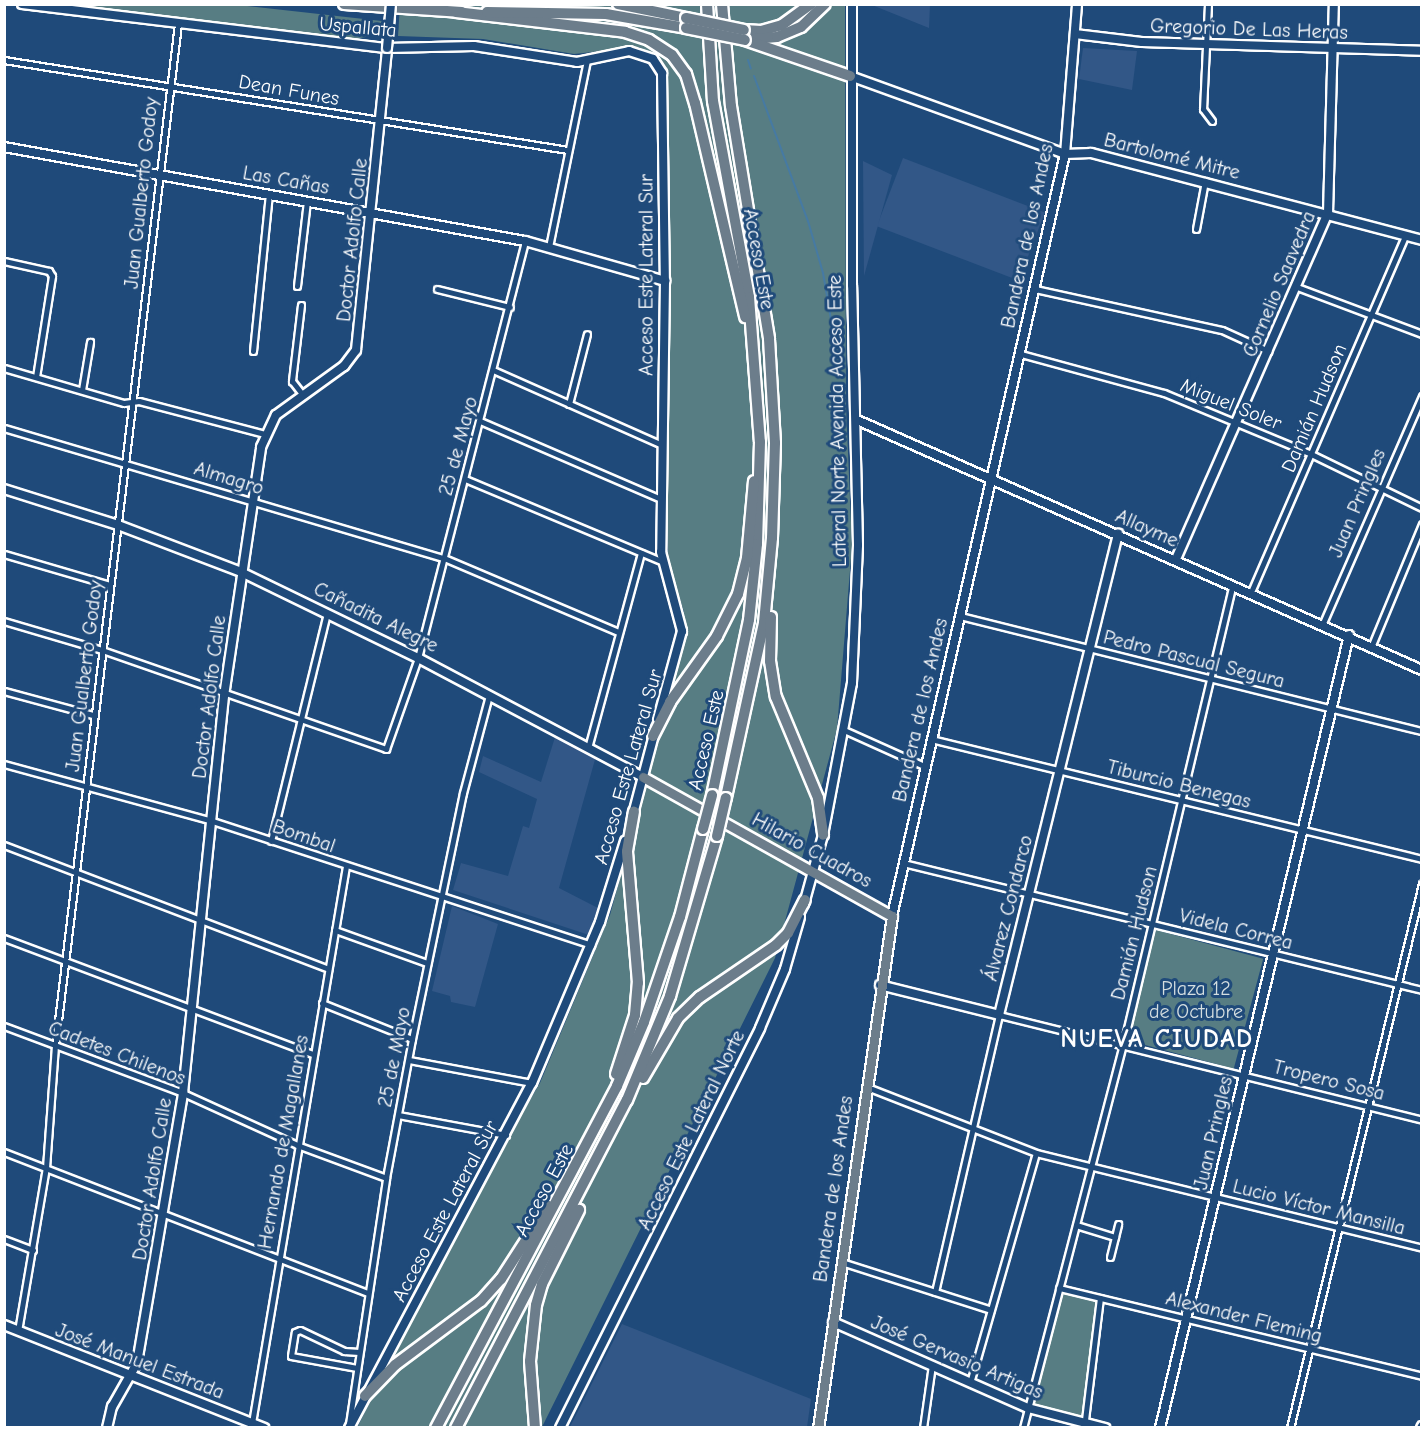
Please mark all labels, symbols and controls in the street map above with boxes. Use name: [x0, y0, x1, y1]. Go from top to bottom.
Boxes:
street label: Uspallata: [318, 12, 398, 42]
street label: Gregorio De Las Heras: [1150, 14, 1348, 44]
street label: Dean Funes: [237, 69, 341, 111]
street label: Juan Gualberto Godoy: [119, 96, 163, 290]
street label: Bartolomé Mitre: [1102, 128, 1242, 184]
street label: Bandera de los Andes: [996, 142, 1058, 330]
street label: Doctor Adolfo Calle: [331, 157, 373, 323]
street label: Las Cañas: [241, 161, 331, 199]
street label: Acceso Este Lateral Sur: [634, 174, 658, 376]
street label: Acceso Este: [738, 207, 780, 311]
street label: Cornelio Saavedra: [1237, 207, 1321, 361]
street label: Lateral Norte Avenida Acceso Este: [822, 275, 852, 567]
street label: Damián Hudson: [1276, 340, 1352, 476]
street label: Miguel Soler: [1177, 373, 1285, 435]
street label: 25 de Mayo: [433, 394, 483, 498]
street label: Juan Pringles: [1323, 445, 1391, 561]
street label: Almagro: [191, 456, 267, 500]
street label: Allayme: [1112, 504, 1182, 552]
street label: Cañadita Alegre: [310, 577, 442, 657]
street label: Juan Gualberto Godoy: [60, 579, 108, 773]
street label: Doctor Adolfo Calle: [187, 614, 231, 780]
street label: Bandera de los Andes: [887, 616, 953, 804]
street label: Pedro Pascual Segura: [1101, 625, 1287, 693]
street label: Acceso Este Lateral Sur: [589, 667, 667, 867]
street label: Acceso Este: [683, 688, 729, 792]
street label: Tiburcio Benegas: [1105, 755, 1253, 813]
street label: Hilario Cuadros: [748, 807, 876, 893]
street label: Bombal: [269, 814, 339, 858]
street label: Álvarez Condarco: [978, 833, 1038, 983]
street label: Damián Hudson: [1106, 864, 1162, 1002]
street label: Videla Correa: [1177, 903, 1295, 955]
park label: Plaza 12 de Octubre: [1149, 976, 1243, 1023]
street label: 25 de Mayo: [373, 1005, 415, 1109]
street label: Cadetes Chilenos: [45, 1016, 189, 1090]
district label: NUEVA CIUDAD: [1060, 1024, 1254, 1056]
street label: Acceso Este Lateral Norte: [632, 1026, 750, 1234]
street label: Hernando de Magallanes: [252, 1033, 314, 1251]
street label: Tropero Sosa: [1271, 1055, 1387, 1105]
street label: Juan Pringles: [1188, 1074, 1238, 1192]
street label: Bandera de los Andes: [808, 1094, 858, 1284]
street label: Doctor Adolfo Calle: [127, 1096, 177, 1262]
street label: Acceso Este Lateral Sur: [387, 1116, 503, 1306]
street label: Acceso Este: [509, 1139, 579, 1241]
street label: Lucio Víctor Mansilla: [1230, 1174, 1408, 1240]
street label: Alexander Fleming: [1163, 1286, 1325, 1348]
street label: José Gervasio Artigas: [867, 1310, 1047, 1404]
street label: José Manuel Estrada: [52, 1318, 228, 1404]

